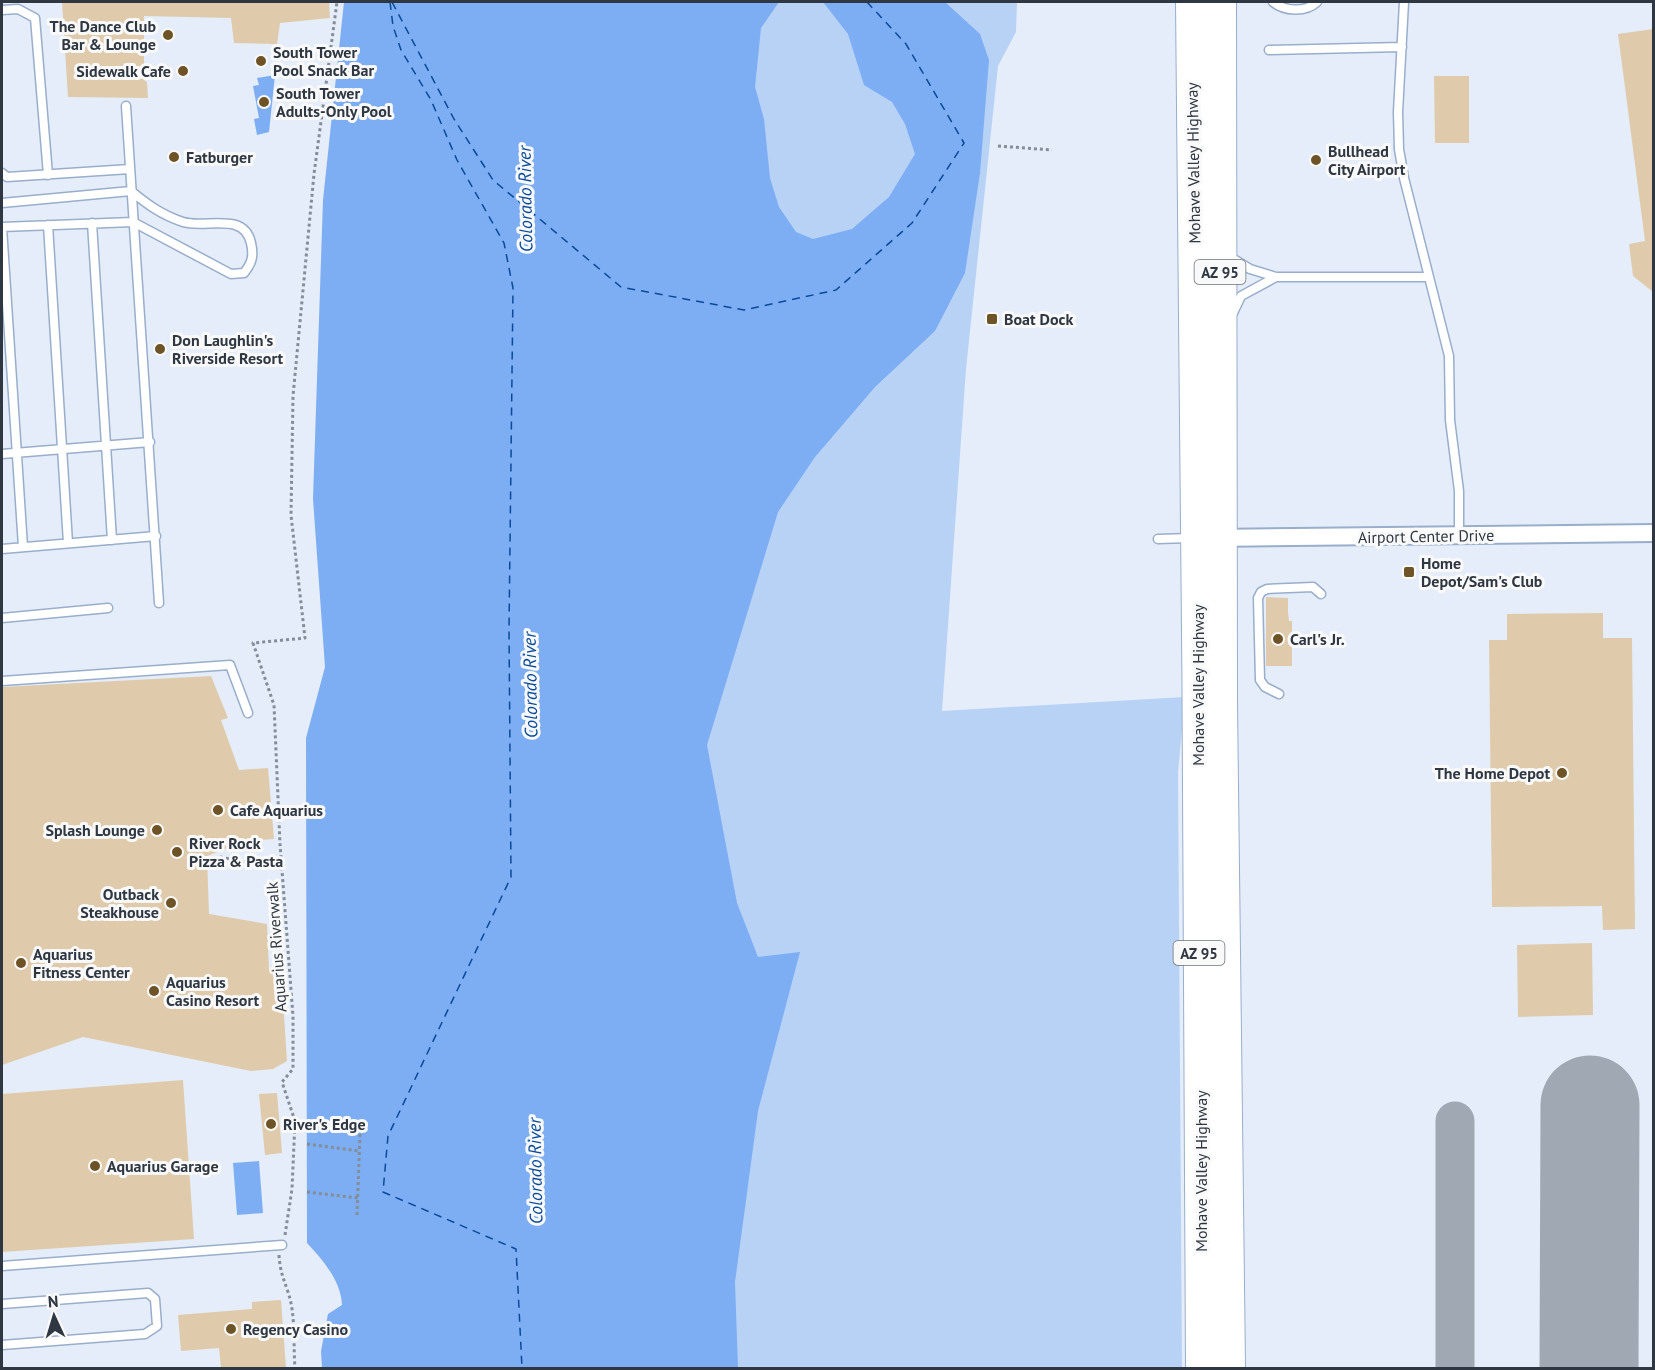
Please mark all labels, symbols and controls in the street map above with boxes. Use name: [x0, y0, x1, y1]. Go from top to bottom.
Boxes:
place label: The Dance Club Bar & Lounge: [50, 16, 156, 54]
marker: The Dance Club Bar & Lounge: [161, 28, 175, 42]
place label: South Tower Pool Snack Bar: [273, 42, 374, 80]
marker: South Tower Pool Snack Bar: [254, 54, 268, 68]
place label: Sidewalk Cafe: [76, 61, 171, 81]
marker: Sidewalk Cafe: [176, 64, 190, 78]
street label: Mohave Valley Highway: [1182, 82, 1204, 244]
place label: South Tower Adults-Only Pool: [276, 83, 392, 121]
marker: South Tower Adults-Only Pool: [257, 95, 271, 109]
place label: Bullhead City Airport: [1328, 141, 1406, 179]
water label: Colorado River: [513, 145, 537, 252]
place label: Fatburger: [186, 147, 253, 167]
marker: Fatburger: [167, 150, 181, 164]
marker: Bullhead City Airport: [1309, 153, 1323, 167]
road number: AZ 95: [1194, 260, 1246, 284]
place label: Boat Dock: [1004, 309, 1073, 329]
marker: Boat Dock: [985, 312, 999, 326]
place label: Don Laughlin's Riverside Resort: [172, 330, 283, 368]
marker: Don Laughlin's Riverside Resort: [153, 342, 167, 356]
street label: Airport Center Drive: [1358, 525, 1494, 547]
place label: Home Depot/Sam's Club: [1421, 553, 1543, 591]
marker: Home Depot/Sam's Club: [1402, 565, 1416, 579]
street label: Mohave Valley Highway: [1188, 604, 1208, 766]
place label: Carl's Jr.: [1290, 629, 1345, 649]
water label: Colorado River: [518, 631, 542, 738]
marker: Carl's Jr.: [1271, 632, 1285, 646]
place label: The Home Depot: [1435, 763, 1550, 783]
marker: The Home Depot: [1555, 766, 1569, 780]
place label: Cafe Aquarius: [230, 800, 323, 820]
marker: Cafe Aquarius: [211, 803, 225, 817]
place label: Splash Lounge: [45, 820, 145, 840]
marker: Splash Lounge: [150, 823, 164, 837]
place label: River Rock Pizza & Pasta: [189, 833, 283, 871]
marker: River Rock Pizza & Pasta: [170, 845, 184, 859]
street label: Aquarius Riverwalk: [261, 881, 291, 1013]
place label: Outback Steakhouse: [80, 884, 159, 922]
marker: Outback Steakhouse: [164, 896, 178, 910]
road number: AZ 95: [1174, 941, 1224, 965]
place label: Aquarius Fitness Center: [33, 944, 130, 982]
marker: Aquarius Fitness Center: [14, 956, 28, 970]
place label: Aquarius Casino Resort: [166, 972, 260, 1010]
marker: Aquarius Casino Resort: [147, 984, 161, 998]
street label: Mohave Valley Highway: [1191, 1090, 1211, 1252]
place label: River's Edge: [283, 1114, 366, 1134]
marker: River's Edge: [264, 1117, 278, 1131]
water label: Colorado River: [523, 1117, 547, 1224]
place label: Aquarius Garage: [107, 1156, 219, 1176]
marker: Aquarius Garage: [88, 1159, 102, 1173]
north arrow: [24, 1286, 84, 1346]
text: N: [47, 1291, 59, 1311]
place label: Regency Casino: [243, 1319, 348, 1339]
marker: Regency Casino: [224, 1322, 238, 1336]

